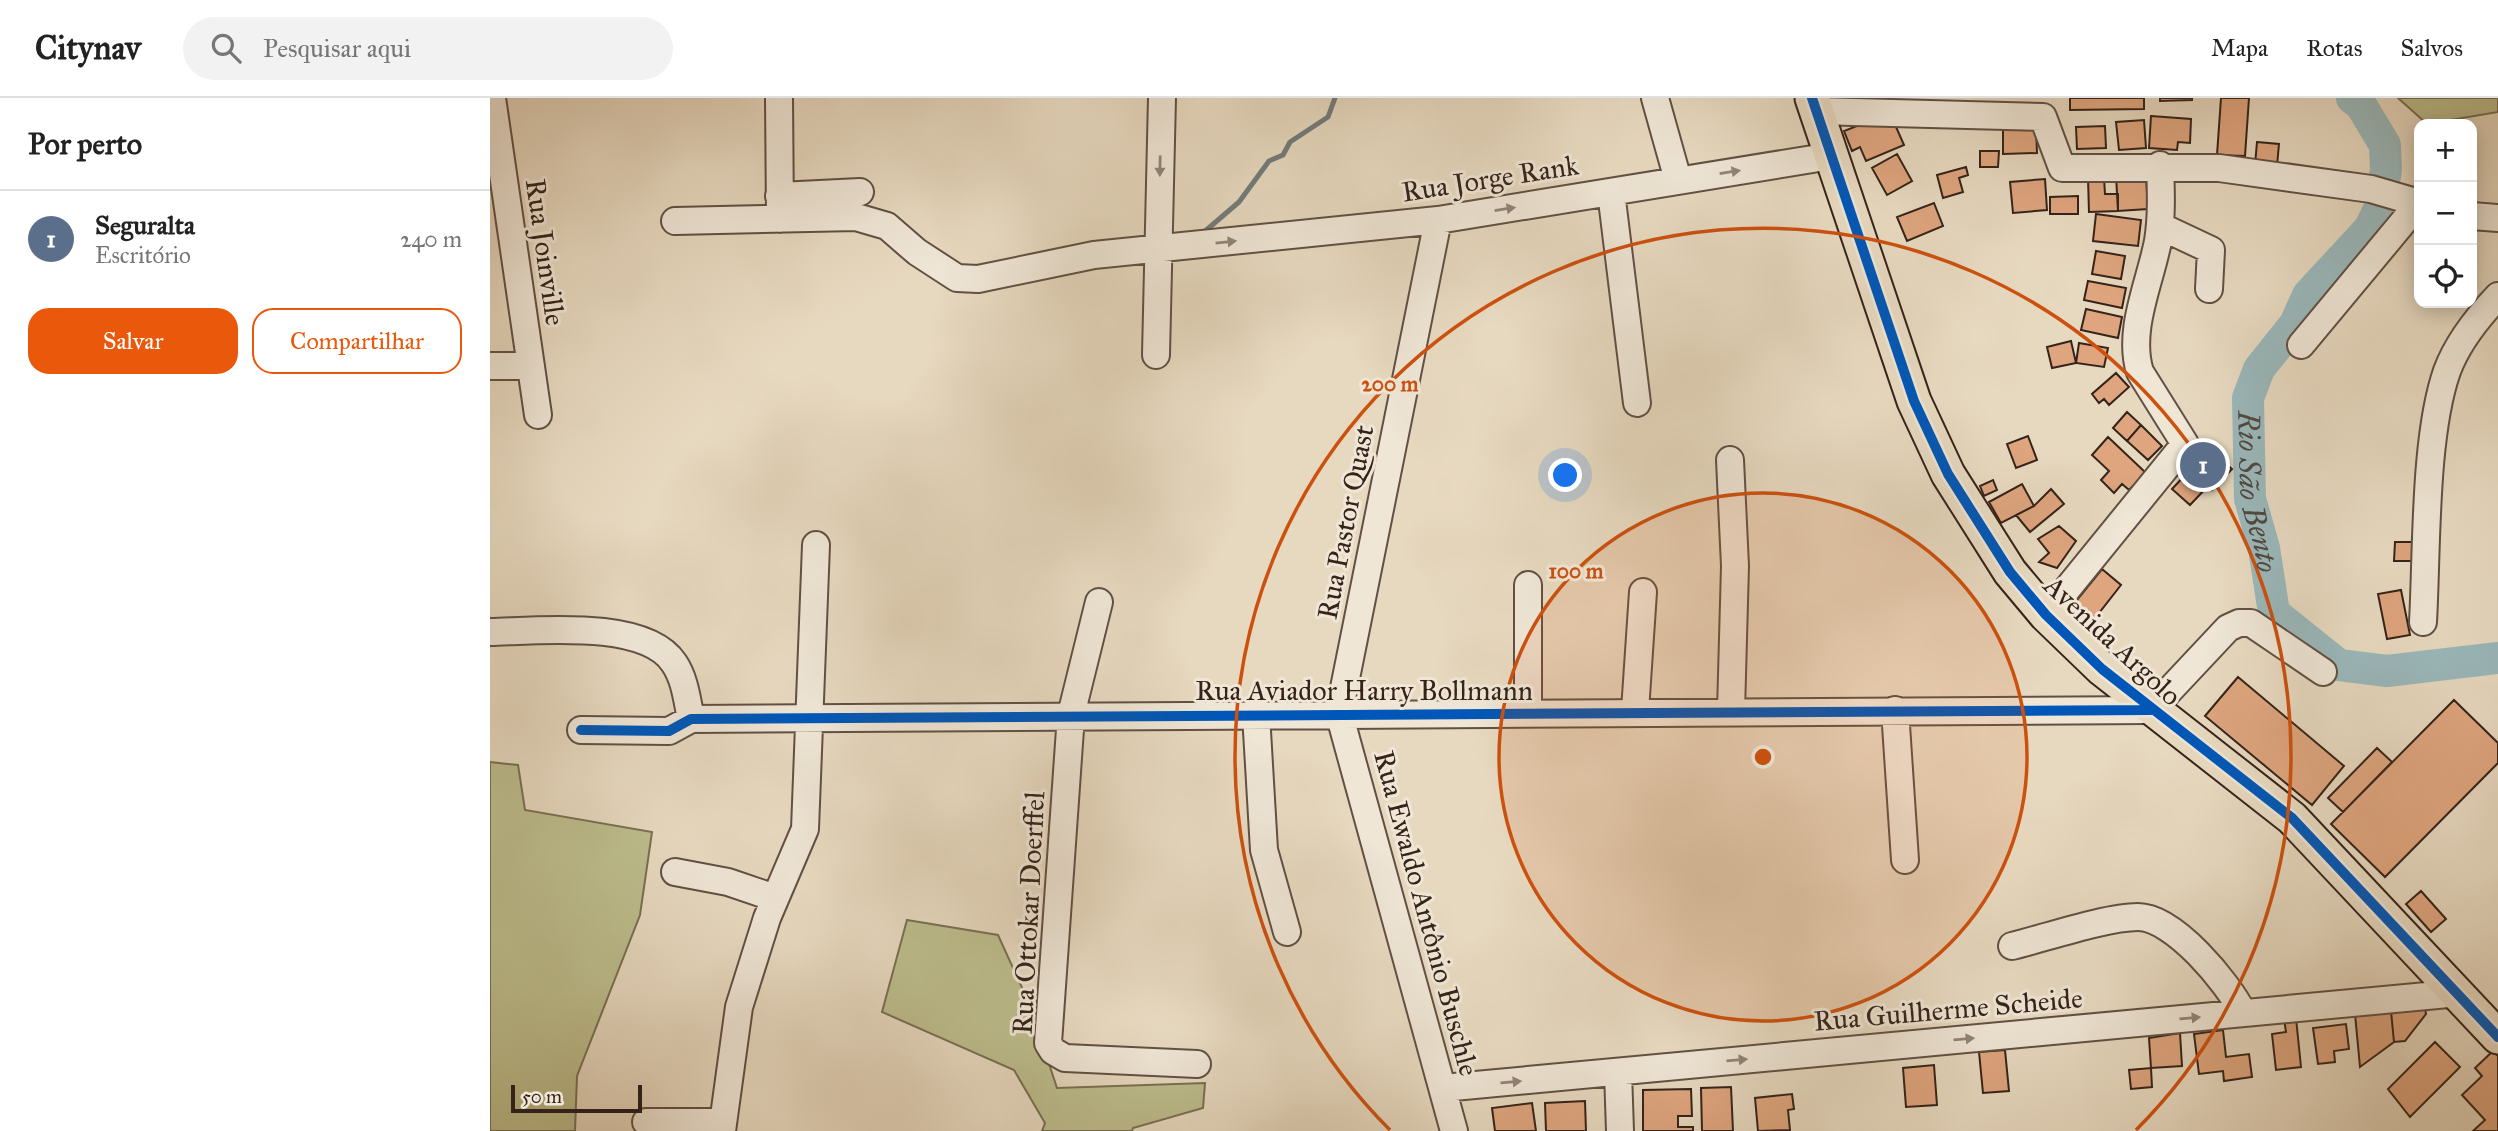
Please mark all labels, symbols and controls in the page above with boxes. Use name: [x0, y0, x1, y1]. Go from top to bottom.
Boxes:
search box: [183, 17, 673, 80]
text: Citynav: [35, 28, 141, 68]
icon: search: [207, 29, 245, 67]
text: Pesquisar aqui: [263, 32, 411, 64]
text: Mapa: [2211, 33, 2268, 63]
text: Rotas: [2306, 33, 2362, 63]
text: Salvos: [2400, 33, 2463, 63]
map controls: [2414, 119, 2477, 308]
button: +: [2414, 119, 2477, 182]
text: Por perto: [28, 126, 142, 162]
street label: Rua Jorge Rank: [1399, 147, 1581, 210]
one-way arrow: [1154, 155, 1166, 177]
one-way arrow: [1719, 166, 1741, 177]
street label: Rua Joinville: [518, 177, 573, 328]
button: −: [2414, 182, 2477, 245]
one-way arrow: [1495, 203, 1517, 214]
text: Seguralta: [95, 209, 195, 241]
text: 1: [46, 225, 56, 253]
text: 240 m: [400, 225, 462, 253]
one-way arrow: [1215, 237, 1237, 248]
text: Escritório: [95, 241, 191, 269]
button: locate: [2414, 245, 2477, 308]
button: Salvar: [28, 308, 238, 374]
button: Compartilhar: [252, 308, 462, 374]
text: 200 m: [1362, 371, 1419, 397]
water label: Rio São Bento: [2230, 409, 2285, 575]
street label: Rua Pastor Quast: [1310, 422, 1381, 622]
pin: 1: [2180, 439, 2226, 491]
your location: [1548, 458, 1582, 492]
text: 100 m: [1549, 558, 1604, 584]
street label: Avenida Argolo: [2036, 567, 2189, 713]
street label: Rua Aviador Harry Bollmann: [1195, 673, 1533, 708]
centre of rings: [1751, 745, 1775, 769]
street label: Rua Ewaldo Antônio Buschle: [1366, 747, 1487, 1080]
street label: Rua Ottokar Doerffel: [1005, 790, 1052, 1036]
street label: Rua Guilherme Scheide: [1812, 980, 2084, 1039]
one-way arrow: [2180, 1012, 2202, 1023]
one-way arrow: [1953, 1033, 1975, 1044]
one-way arrow: [1727, 1054, 1749, 1065]
one-way arrow: [1500, 1076, 1522, 1087]
scale bar: [511, 1082, 642, 1114]
text: 50 m: [522, 1085, 562, 1108]

